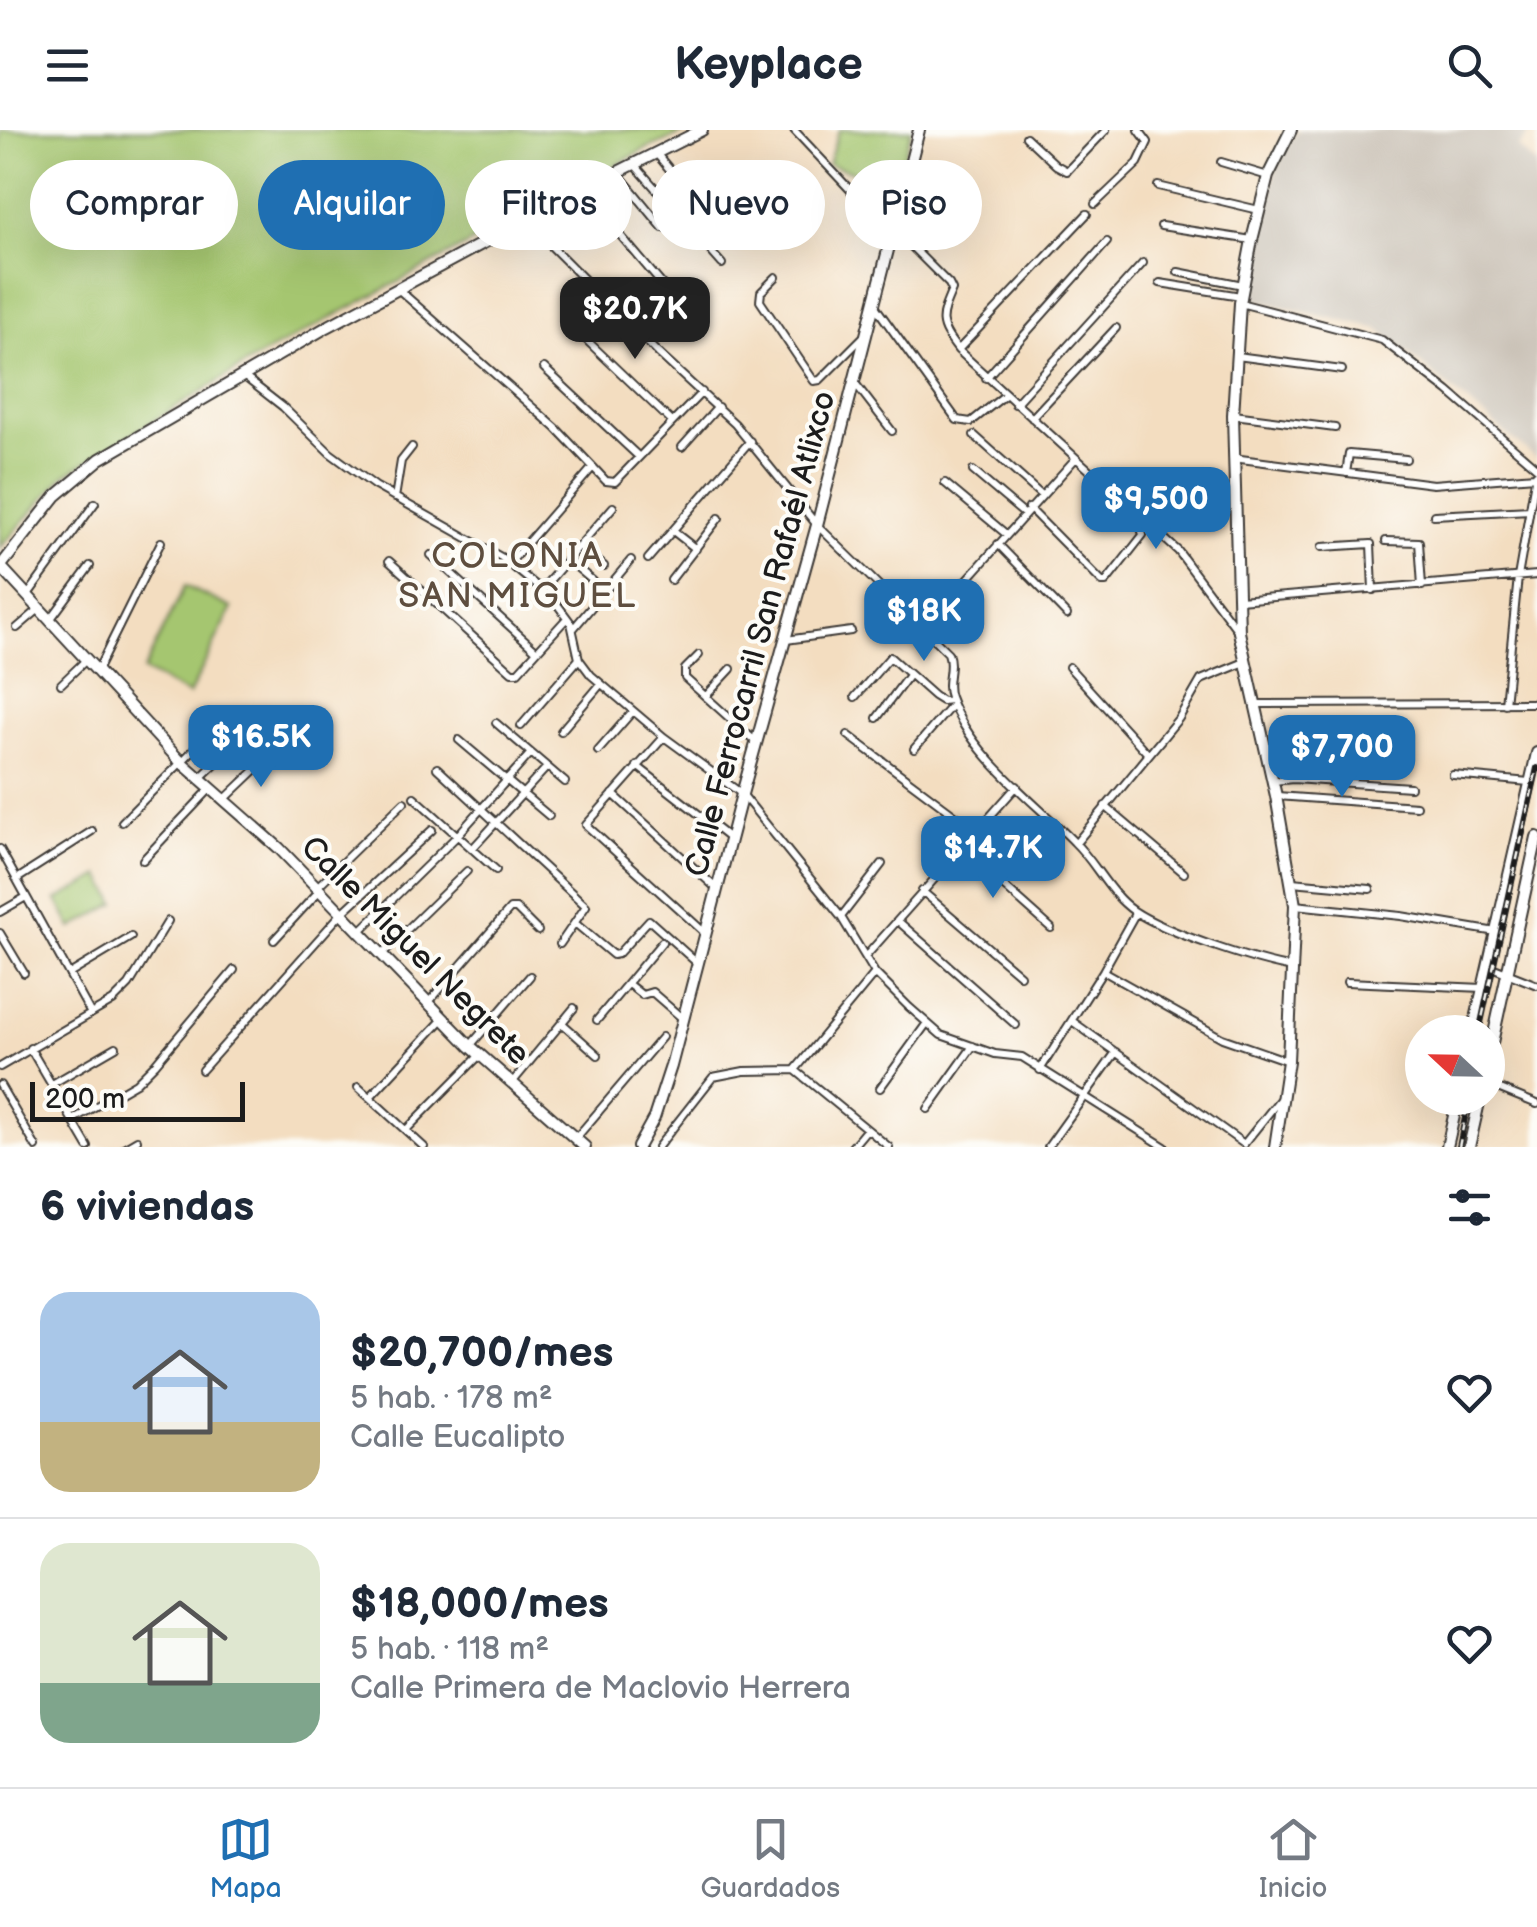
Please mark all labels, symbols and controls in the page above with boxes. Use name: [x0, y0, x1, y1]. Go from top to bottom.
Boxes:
icon: menu: [40, 38, 95, 93]
text: Keyplace: [674, 38, 863, 93]
icon: search: [1442, 38, 1497, 93]
chip: Comprar: [30, 160, 238, 250]
chip: Alquilar: [258, 160, 445, 250]
chip: Filtros: [465, 160, 632, 250]
chip: Nuevo: [652, 160, 825, 250]
chip: Piso: [845, 160, 982, 250]
pin: $20.7K: [554, 277, 716, 362]
text: $20.7K: [582, 290, 688, 329]
street label: Calle Ferrocarril San Rafaél Atlixco: [677, 387, 845, 881]
pin: $9,500: [1075, 467, 1237, 552]
text: $9,500: [1103, 480, 1209, 519]
district label: COLONIA SAN MIGUEL: [398, 535, 638, 618]
pin: $18K: [865, 579, 983, 664]
text: $18K: [886, 592, 962, 631]
pin: $16.5K: [180, 705, 342, 790]
pin: $7,700: [1261, 715, 1423, 800]
text: $16.5K: [210, 718, 312, 757]
text: $7,700: [1290, 728, 1394, 767]
pin: $14.7K: [912, 816, 1074, 901]
street label: Calle Miguel Negrete: [292, 828, 538, 1074]
text: $14.7K: [943, 829, 1043, 868]
north arrow: [1405, 1015, 1505, 1115]
map controls: [1405, 1015, 1505, 1115]
scale bar: [30, 1077, 245, 1121]
text: 200 m: [45, 1083, 125, 1116]
icon: filters: [1442, 1180, 1497, 1235]
text: 6 viviendas: [40, 1182, 254, 1233]
text: $20,700/mes: [350, 1328, 613, 1379]
icon: home: [120, 1332, 240, 1452]
icon: heart: [1442, 1365, 1497, 1420]
text: 5 hab. · 178 m²: [350, 1379, 552, 1418]
text: Calle Eucalipto: [350, 1418, 566, 1457]
text: $18,000/mes: [350, 1579, 609, 1630]
icon: home: [120, 1583, 240, 1703]
icon: heart: [1442, 1616, 1497, 1671]
text: 5 hab. · 118 m²: [350, 1630, 549, 1669]
text: Calle Primera de Maclovio Herrera: [350, 1669, 851, 1708]
tab: Mapa: [209, 1812, 282, 1905]
tab: Guardados: [700, 1812, 840, 1905]
tab: Inicio: [1259, 1812, 1328, 1905]

